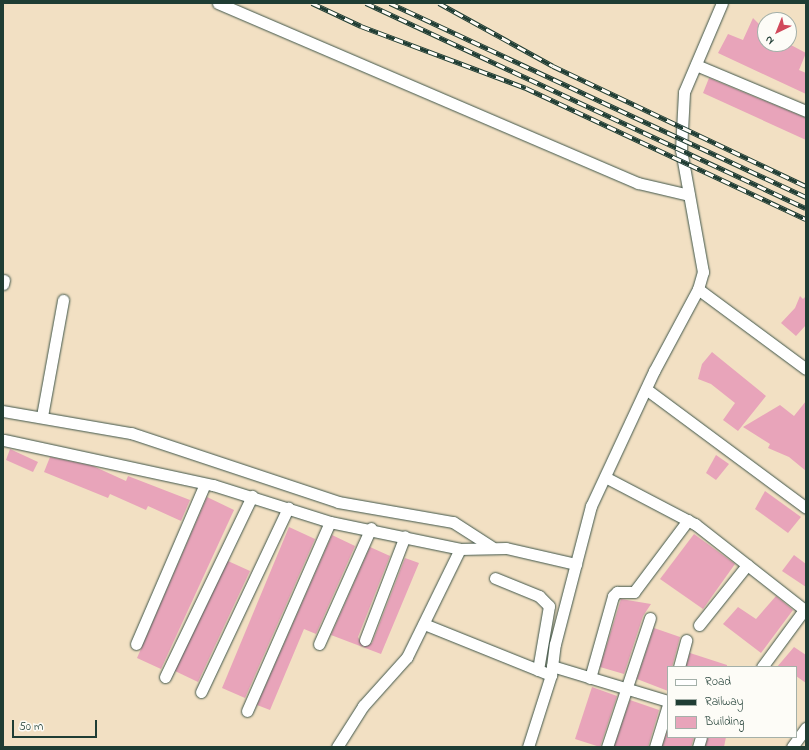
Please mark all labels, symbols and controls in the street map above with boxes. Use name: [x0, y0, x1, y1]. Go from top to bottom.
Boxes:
north arrow: [757, 12, 797, 52]
text: N: [761, 32, 778, 48]
legend: [667, 666, 797, 738]
text: Road: [705, 673, 731, 691]
text: Railway: [705, 693, 743, 711]
scale bar: [14, 712, 99, 738]
text: Building: [705, 713, 744, 731]
text: 50 m: [19, 718, 43, 736]

